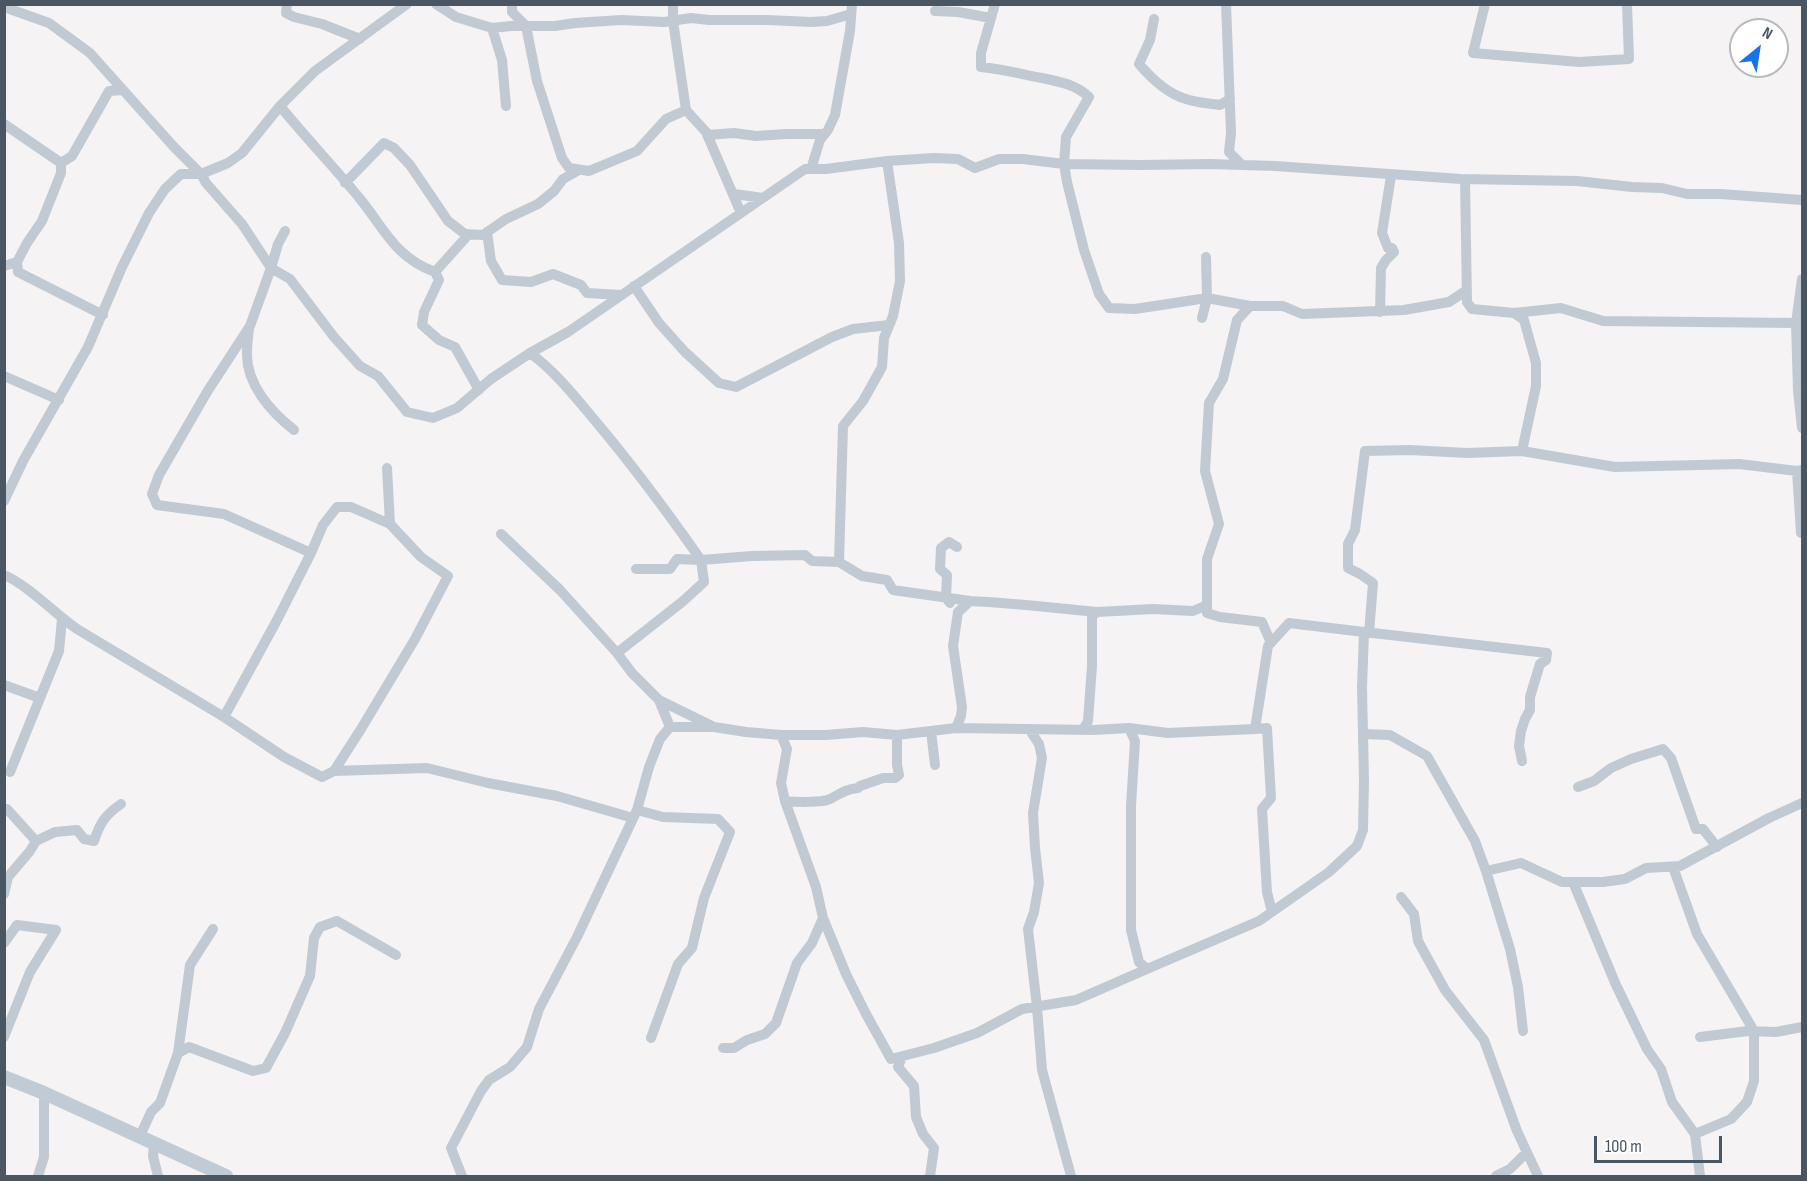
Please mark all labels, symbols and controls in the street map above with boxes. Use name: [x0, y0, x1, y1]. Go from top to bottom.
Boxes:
north arrow: [1729, 18, 1789, 78]
text: N: [1759, 23, 1776, 44]
scale bar: [1597, 1124, 1724, 1162]
text: 100 m: [1605, 1136, 1642, 1157]

